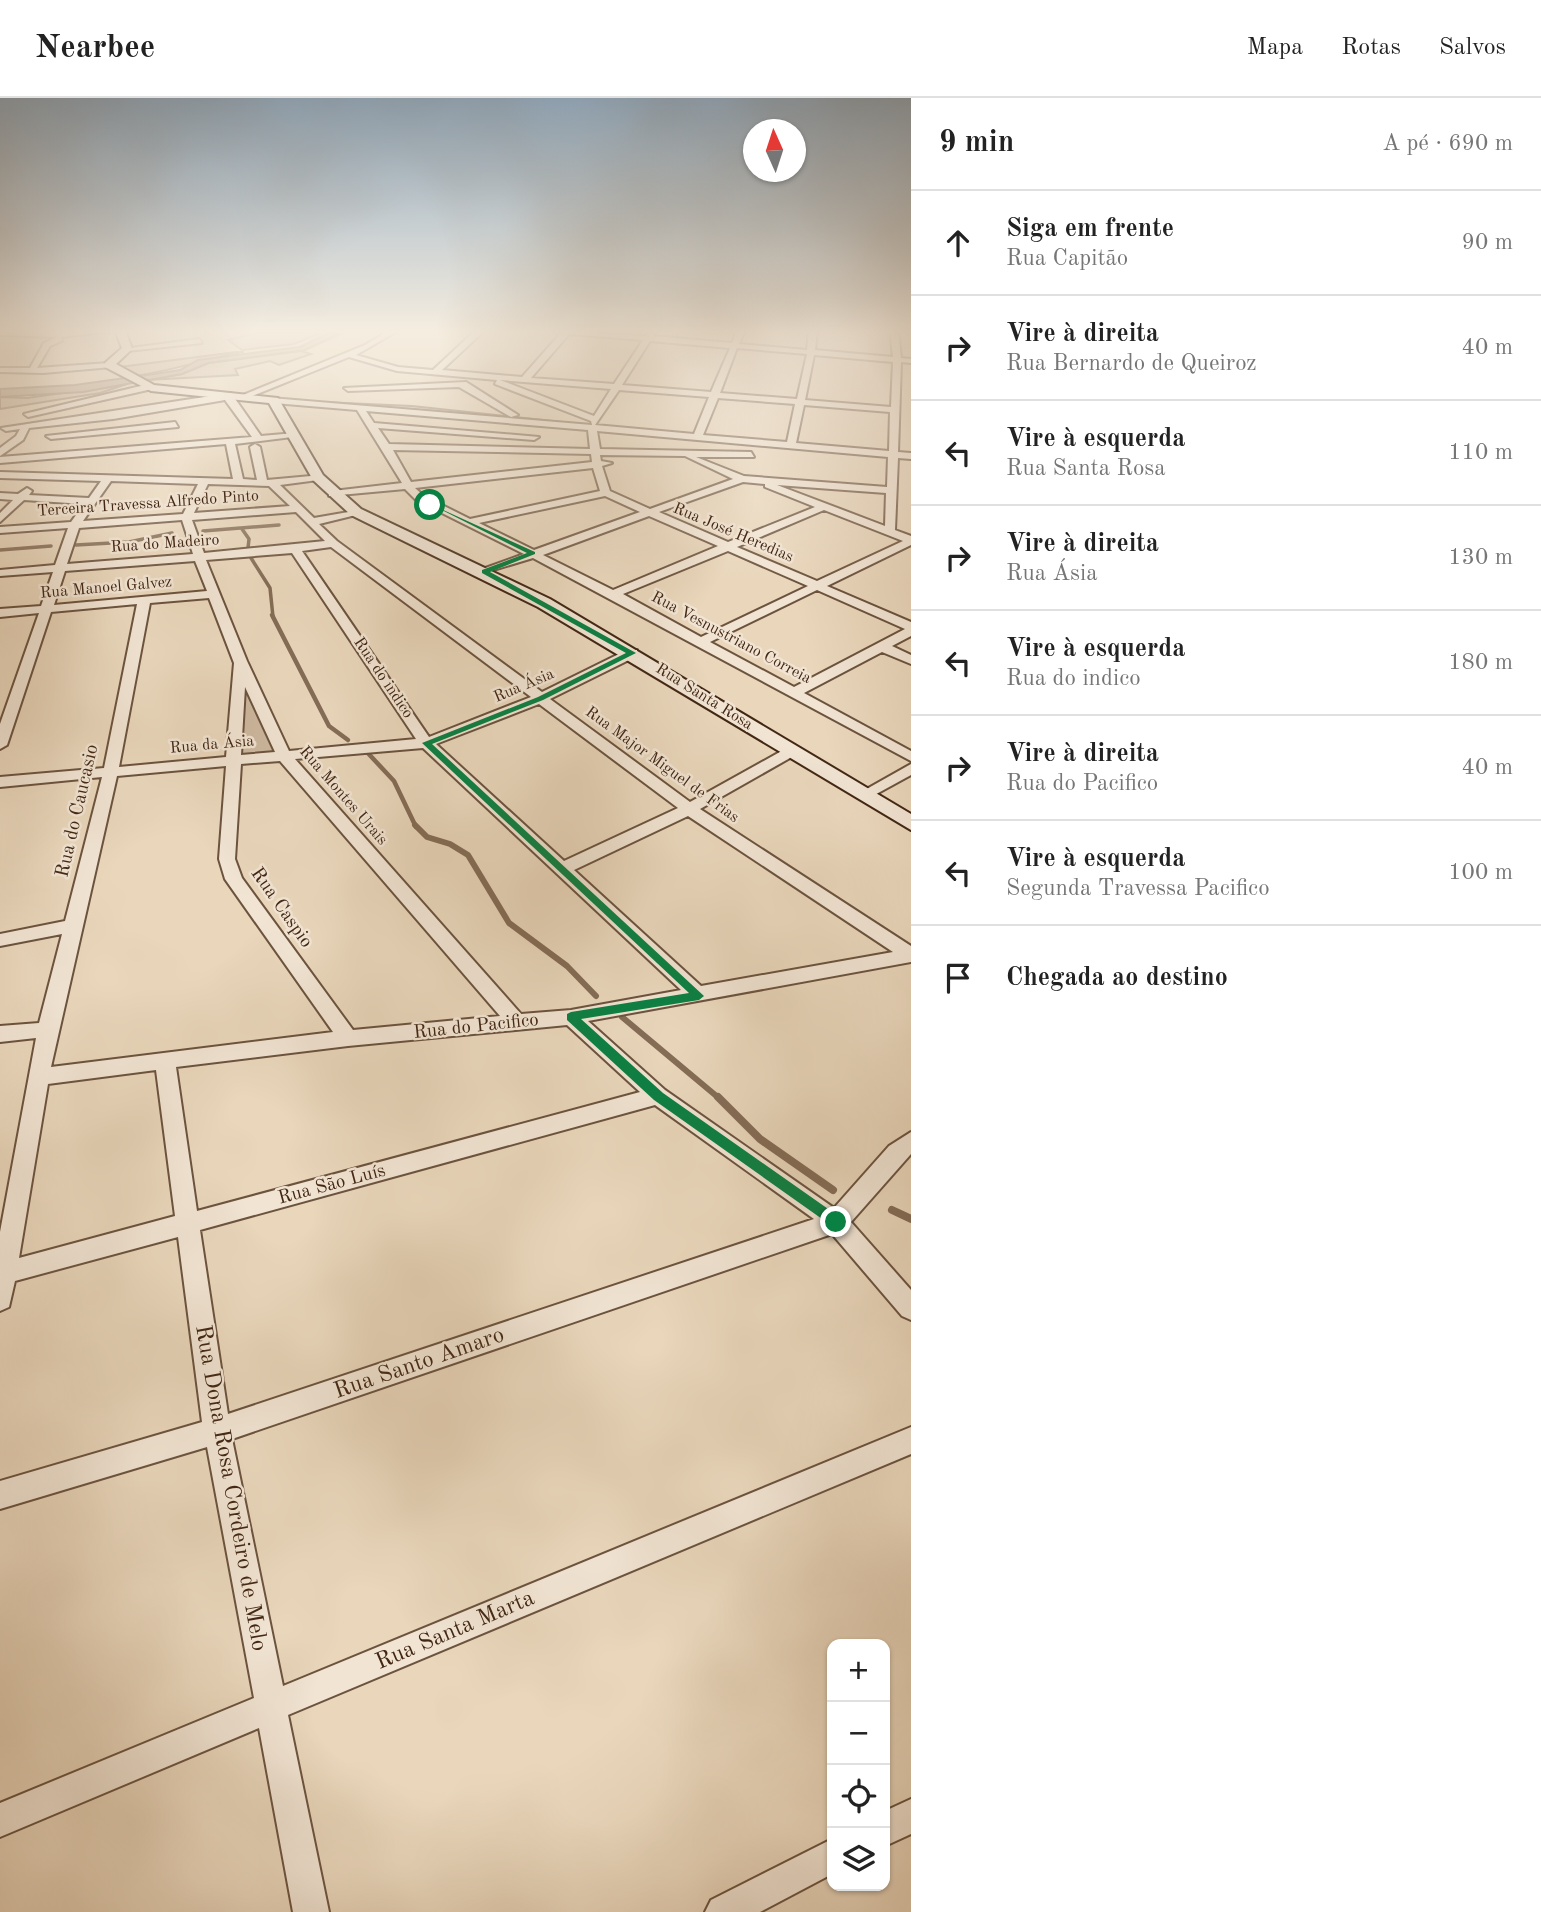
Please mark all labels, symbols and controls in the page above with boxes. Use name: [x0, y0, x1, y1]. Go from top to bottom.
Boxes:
text: Nearbee: [35, 32, 155, 65]
text: Mapa: [1247, 36, 1303, 60]
text: Rotas: [1341, 36, 1401, 60]
text: Salvos: [1439, 36, 1506, 60]
north arrow: [743, 119, 806, 182]
text: 9 min: [939, 128, 1014, 158]
text: A pé · 690 m: [1382, 132, 1513, 155]
text: Siga em frente: [1006, 216, 1174, 242]
icon: ahead: [939, 224, 977, 262]
text: 90 m: [1462, 231, 1513, 254]
text: Rua Capitão: [1006, 247, 1128, 270]
text: Vire à direita: [1006, 321, 1159, 347]
icon: right: [939, 329, 977, 367]
text: 40 m: [1462, 336, 1513, 359]
text: Rua Bernardo de Queiroz: [1006, 352, 1257, 375]
text: Vire à esquerda: [1006, 426, 1186, 452]
icon: left: [939, 434, 977, 472]
text: 110 m: [1448, 441, 1513, 464]
text: Rua Santa Rosa: [1006, 457, 1166, 480]
street label: Terceira Travessa Alfredo Pinto: [36, 488, 260, 520]
route start: [414, 489, 445, 520]
street label: Rua José Heredias: [670, 500, 796, 566]
text: Vire à direita: [1006, 531, 1159, 557]
street label: Rua do Madeiro: [110, 532, 220, 556]
icon: right: [939, 539, 977, 577]
text: 130 m: [1448, 546, 1513, 569]
text: Rua Ásia: [1006, 562, 1098, 585]
street label: Rua Manoel Galvez: [39, 574, 173, 602]
street label: Rua Vesnustriano Correia: [648, 589, 814, 687]
street label: Rua do indico: [350, 635, 416, 721]
text: Vire à esquerda: [1006, 636, 1186, 662]
icon: left: [939, 644, 977, 682]
text: 180 m: [1448, 651, 1513, 674]
street label: Rua Santa Rosa: [653, 661, 755, 733]
street label: Rua Ásia: [490, 662, 557, 706]
text: Rua do indico: [1006, 667, 1141, 690]
street label: Rua Major Miguel de Frias: [582, 704, 742, 826]
street label: Rua da Ásia: [169, 729, 255, 757]
text: Vire à direita: [1006, 741, 1159, 767]
street label: Rua do Caucasio: [53, 743, 103, 879]
street label: Rua Montes Urais: [296, 744, 390, 848]
icon: right: [939, 749, 977, 787]
text: 40 m: [1462, 756, 1513, 779]
text: Rua do Pacifico: [1006, 772, 1158, 795]
text: Vire à esquerda: [1006, 846, 1186, 872]
icon: left: [939, 854, 977, 892]
text: 100 m: [1448, 861, 1513, 884]
street label: Rua Caspio: [246, 864, 316, 952]
text: Segunda Travessa Pacifico: [1006, 877, 1270, 900]
icon: arrive: [939, 959, 977, 997]
text: Chegada ao destino: [1006, 965, 1228, 991]
street label: Rua do Pacifico: [412, 1011, 540, 1043]
street label: Rua São Luís: [276, 1162, 388, 1208]
route end: [820, 1206, 851, 1237]
street label: Rua Dona Rosa Cordeiro de Melo: [191, 1323, 271, 1653]
street label: Rua Santo Amaro: [331, 1323, 507, 1403]
street label: Rua Santa Marta: [372, 1586, 538, 1674]
map controls: [827, 1639, 890, 1891]
button: +: [827, 1639, 890, 1702]
button: −: [827, 1702, 890, 1765]
button: locate: [827, 1765, 890, 1828]
button: layers: [827, 1828, 890, 1891]

